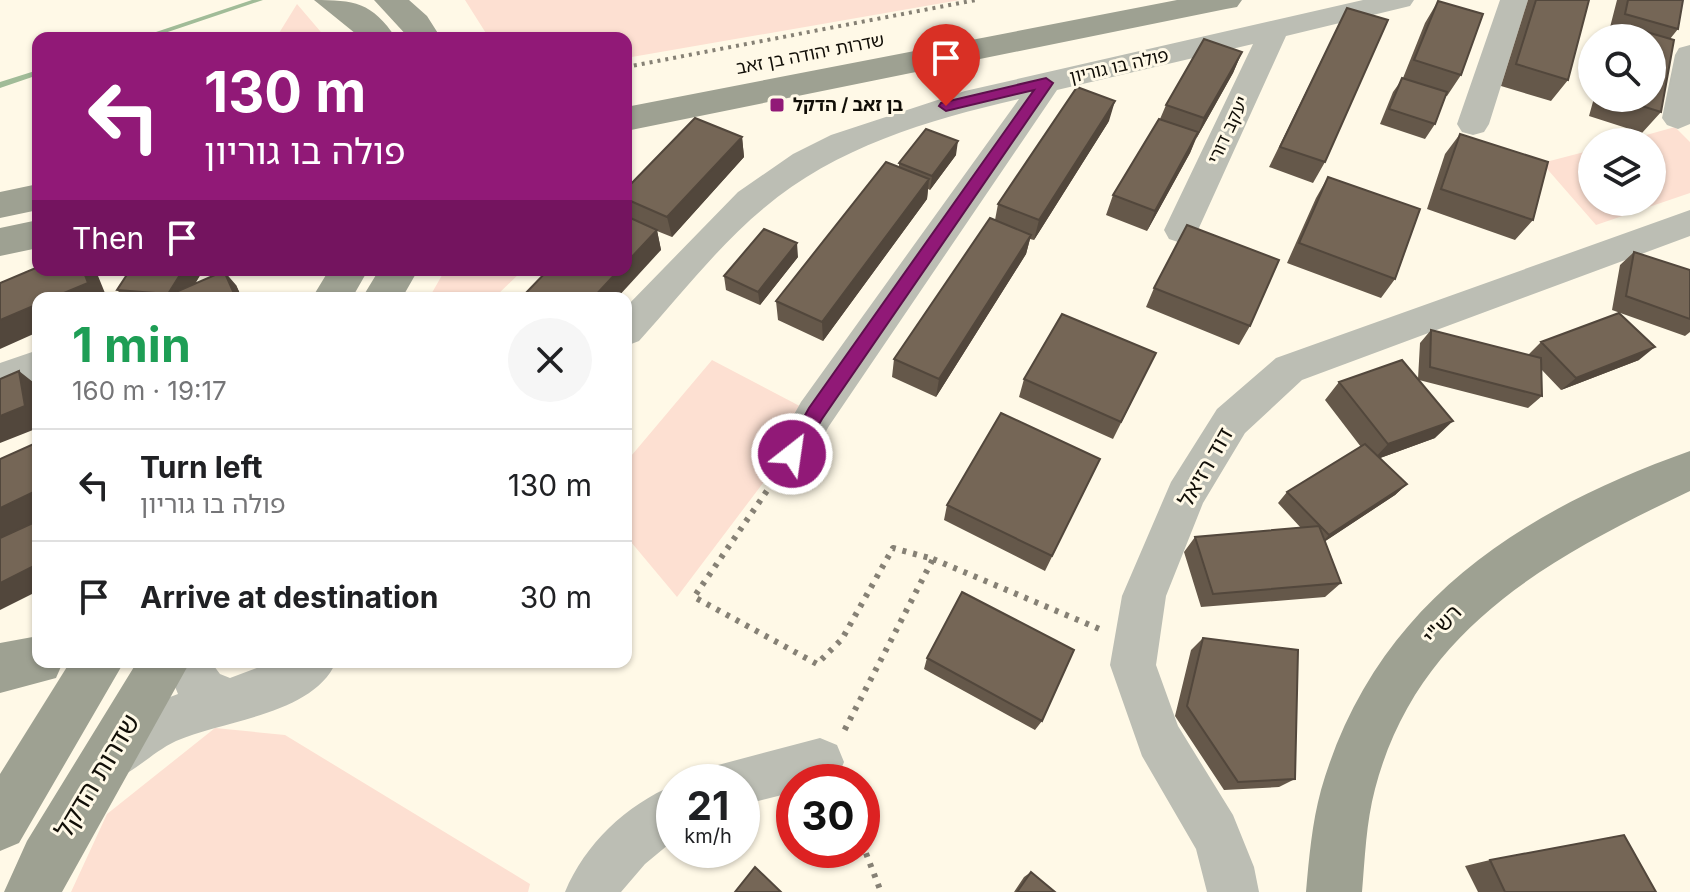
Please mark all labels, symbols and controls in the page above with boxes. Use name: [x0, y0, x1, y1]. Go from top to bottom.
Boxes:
pin: [912, 24, 980, 106]
map controls: [1578, 24, 1666, 216]
button: search: [1578, 24, 1666, 112]
street label: שדרות יהודה בן זאב: [734, 29, 886, 78]
icon: arrive: [924, 36, 968, 80]
street label: פולה בו גוריון: [1067, 44, 1170, 87]
text: 130 m: [204, 58, 366, 126]
icon: left: [72, 64, 176, 168]
street label: יעקב דורי: [1203, 93, 1252, 167]
place label: בן זאב / הדקל: [793, 94, 904, 115]
marker: בן זאב / הדקל: [768, 96, 786, 114]
button: layers: [1578, 128, 1666, 216]
text: פולה בו גוריון: [204, 129, 406, 173]
icon: arrive: [160, 216, 204, 260]
text: Then: [72, 220, 144, 256]
text: 1 min: [72, 315, 191, 374]
button: close: [508, 318, 592, 402]
text: 160 m · 19:17: [72, 375, 227, 406]
position arrow: [750, 412, 834, 496]
street label: דוד רזיאל: [1172, 423, 1238, 511]
text: Turn left: [140, 449, 262, 485]
icon: left: [72, 463, 116, 507]
text: 130 m: [508, 467, 592, 503]
text: פולה בו גוריון: [140, 488, 286, 519]
icon: arrive: [72, 575, 116, 619]
text: Arrive at destination: [140, 579, 438, 615]
text: 30 m: [520, 579, 592, 615]
street label: רש"י: [1417, 599, 1467, 649]
street label: שדרות הדקל: [48, 708, 146, 843]
speed limit sign: 30: [776, 764, 880, 868]
text: 21: [687, 781, 729, 830]
text: km/h: [684, 824, 732, 848]

